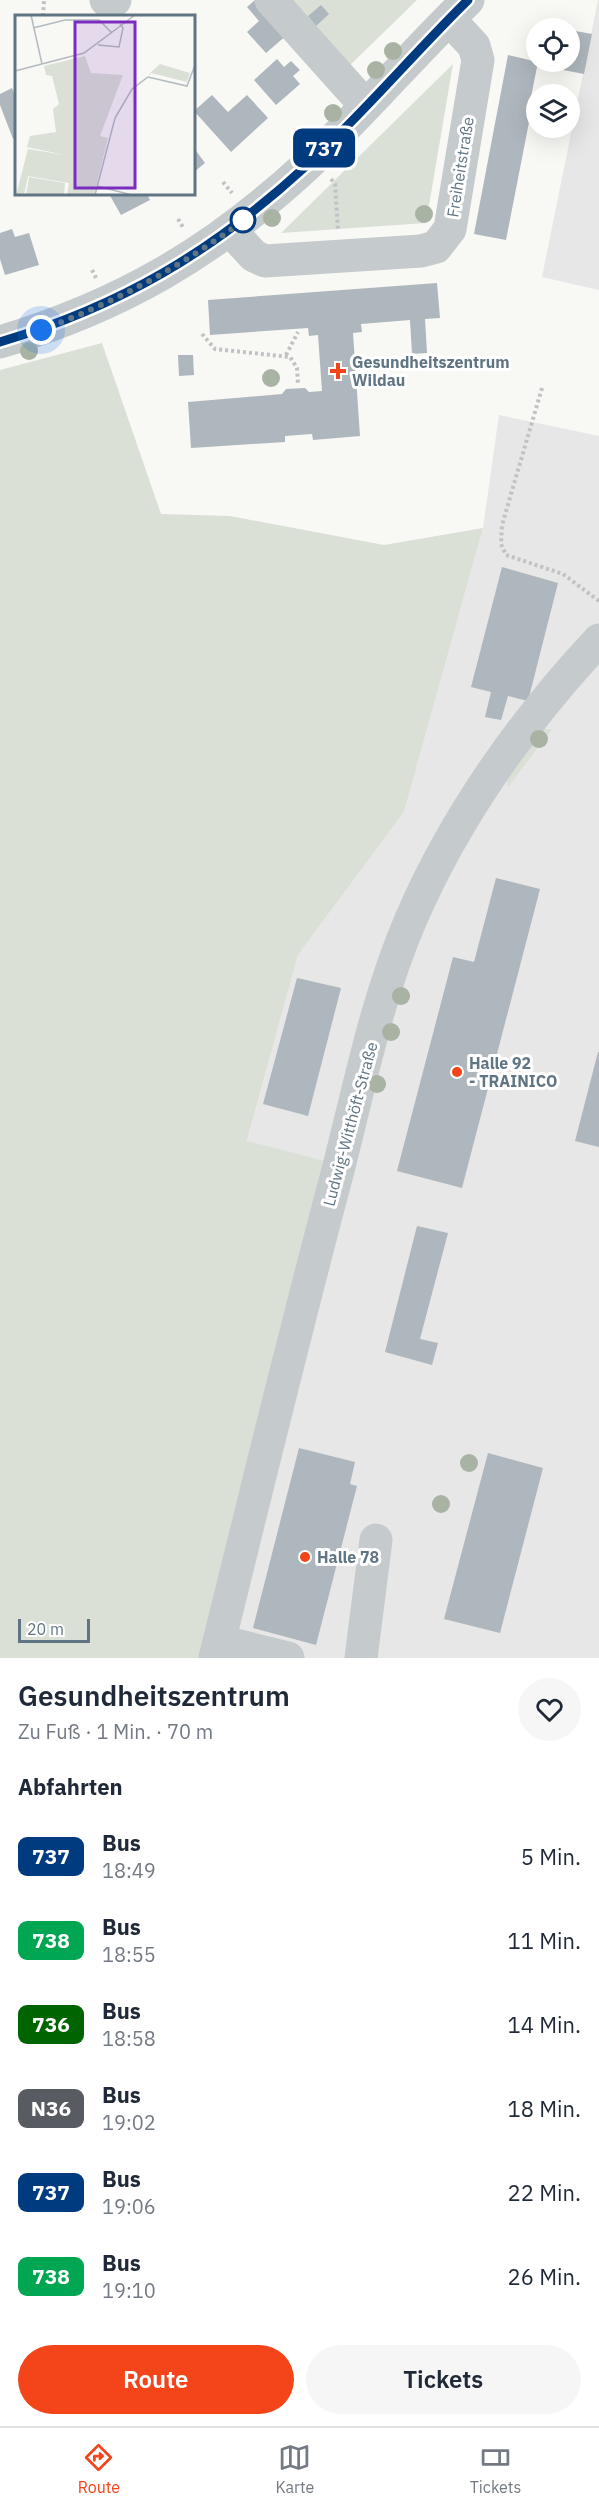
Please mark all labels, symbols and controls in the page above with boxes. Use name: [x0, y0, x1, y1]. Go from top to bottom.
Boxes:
inset map: [15, 15, 195, 195]
map controls: [526, 18, 580, 138]
button: locate: [526, 18, 580, 72]
button: layers: [526, 84, 580, 138]
street label: Freiheitstraße: [442, 115, 478, 219]
line badge: 737: [290, 128, 358, 168]
text: 737: [305, 134, 343, 162]
unlabelled marker: [230, 207, 256, 233]
your location: [26, 315, 56, 345]
place label: Gesundheitszentrum Wildau: [352, 352, 510, 390]
marker: Gesundheitszentrum Wildau: [329, 362, 347, 380]
street label: Ludwig-Witthöft-Straße: [318, 1039, 382, 1208]
place label: Halle 92 - TRAINICO: [469, 1053, 557, 1091]
marker: Halle 92 - TRAINICO: [450, 1065, 464, 1079]
place label: Halle 78: [317, 1547, 379, 1567]
marker: Halle 78: [298, 1550, 312, 1564]
scale bar: [18, 1616, 90, 1644]
text: 20 m: [27, 1619, 64, 1639]
text: Gesundheitszentrum: [18, 1677, 290, 1714]
button: heart: [518, 1678, 581, 1741]
text: Zu Fuß · 1 Min. · 70 m: [18, 1718, 213, 1745]
text: Abfahrten: [18, 1772, 123, 1801]
text: Bus: [102, 1828, 141, 1857]
text: 737: [32, 1842, 70, 1870]
text: 5 Min.: [521, 1842, 581, 1871]
text: 18:49: [102, 1857, 156, 1884]
text: Bus: [102, 1912, 141, 1941]
text: 738: [32, 1926, 70, 1954]
text: 11 Min.: [508, 1926, 581, 1955]
text: 18:55: [102, 1941, 156, 1968]
text: Bus: [102, 1996, 141, 2025]
text: 736: [32, 2010, 70, 2038]
text: 14 Min.: [508, 2010, 581, 2039]
text: 18:58: [102, 2025, 156, 2052]
text: Bus: [102, 2080, 141, 2109]
text: N36: [31, 2094, 71, 2122]
text: 18 Min.: [508, 2094, 581, 2123]
text: 19:02: [102, 2109, 156, 2136]
text: Bus: [102, 2164, 141, 2193]
text: 737: [32, 2178, 70, 2206]
text: 22 Min.: [508, 2178, 581, 2207]
text: 19:06: [102, 2193, 156, 2220]
text: Bus: [102, 2248, 141, 2277]
text: 738: [32, 2262, 70, 2290]
text: 26 Min.: [508, 2262, 581, 2291]
text: 19:10: [102, 2277, 156, 2304]
button: Route: [18, 2345, 294, 2414]
button: Tickets: [306, 2345, 581, 2414]
tab: Route: [78, 2441, 120, 2497]
tab: Karte: [276, 2441, 314, 2497]
tab: Tickets: [470, 2441, 521, 2497]

